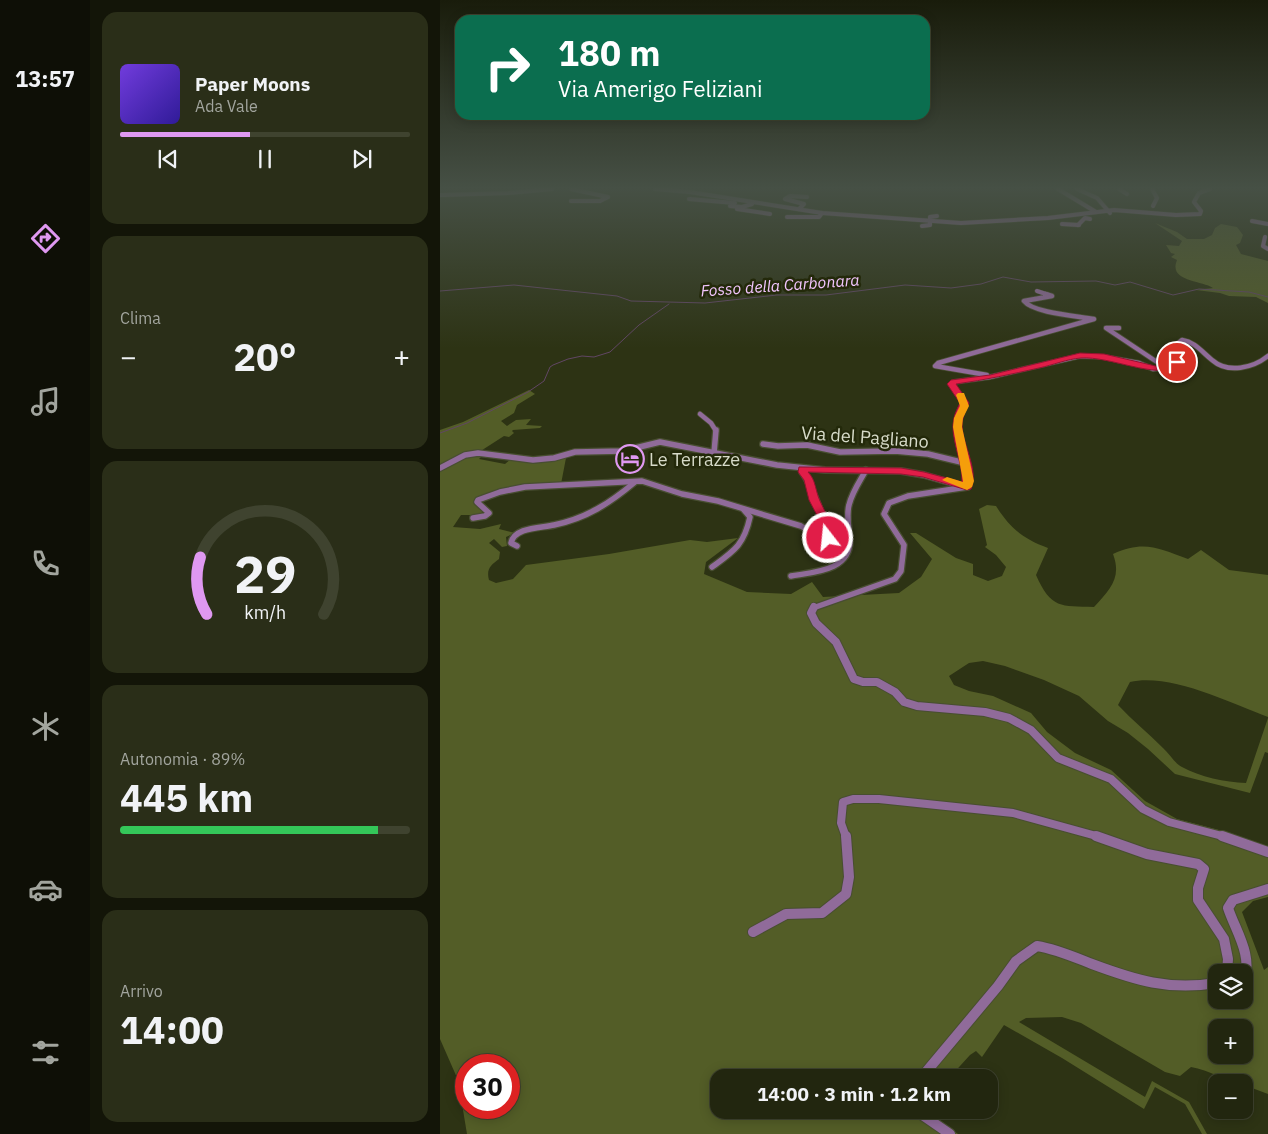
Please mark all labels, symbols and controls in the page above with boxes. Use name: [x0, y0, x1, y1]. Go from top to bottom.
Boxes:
text: 180 m: [558, 30, 661, 76]
icon: right: [475, 35, 540, 100]
text: 13:57: [15, 64, 75, 93]
text: Paper Moons: [195, 72, 310, 96]
text: Via Amerigo Feliziani: [558, 74, 763, 103]
text: Ada Vale: [195, 96, 258, 116]
icon: previous: [154, 145, 182, 173]
icon: pause: [251, 145, 279, 173]
icon: next: [348, 145, 376, 173]
icon: directions: [28, 221, 63, 256]
water label: Fosso della Carbonara: [700, 269, 860, 301]
text: Clima: [120, 308, 161, 328]
text: 20°: [233, 332, 297, 381]
text: −: [120, 338, 137, 375]
text: +: [393, 338, 410, 375]
pin: [1156, 341, 1198, 383]
icon: arrive: [1163, 348, 1191, 376]
icon: music: [28, 384, 63, 419]
street label: Via del Pagliano: [800, 421, 930, 453]
hotel icon: Le Terrazze: [615, 444, 645, 474]
place label: Le Terrazze: [649, 448, 740, 471]
position arrow: [801, 511, 853, 563]
text: 29: [234, 540, 296, 607]
icon: phone: [28, 546, 63, 581]
text: km/h: [244, 601, 286, 624]
icon: climate: [28, 709, 63, 744]
text: Autonomia · 89%: [120, 749, 245, 769]
text: 445 km: [120, 773, 253, 822]
icon: car: [28, 872, 63, 907]
map controls: [1208, 964, 1253, 1119]
button: layers: [1208, 964, 1253, 1009]
text: Arrivo: [120, 981, 163, 1001]
text: 14:00: [120, 1005, 224, 1054]
button: +: [1208, 1019, 1253, 1064]
icon: filters: [28, 1035, 63, 1070]
speed limit sign: 30: [455, 1054, 520, 1119]
button: −: [1208, 1074, 1253, 1119]
text: 14:00 · 3 min · 1.2 km: [757, 1082, 951, 1106]

